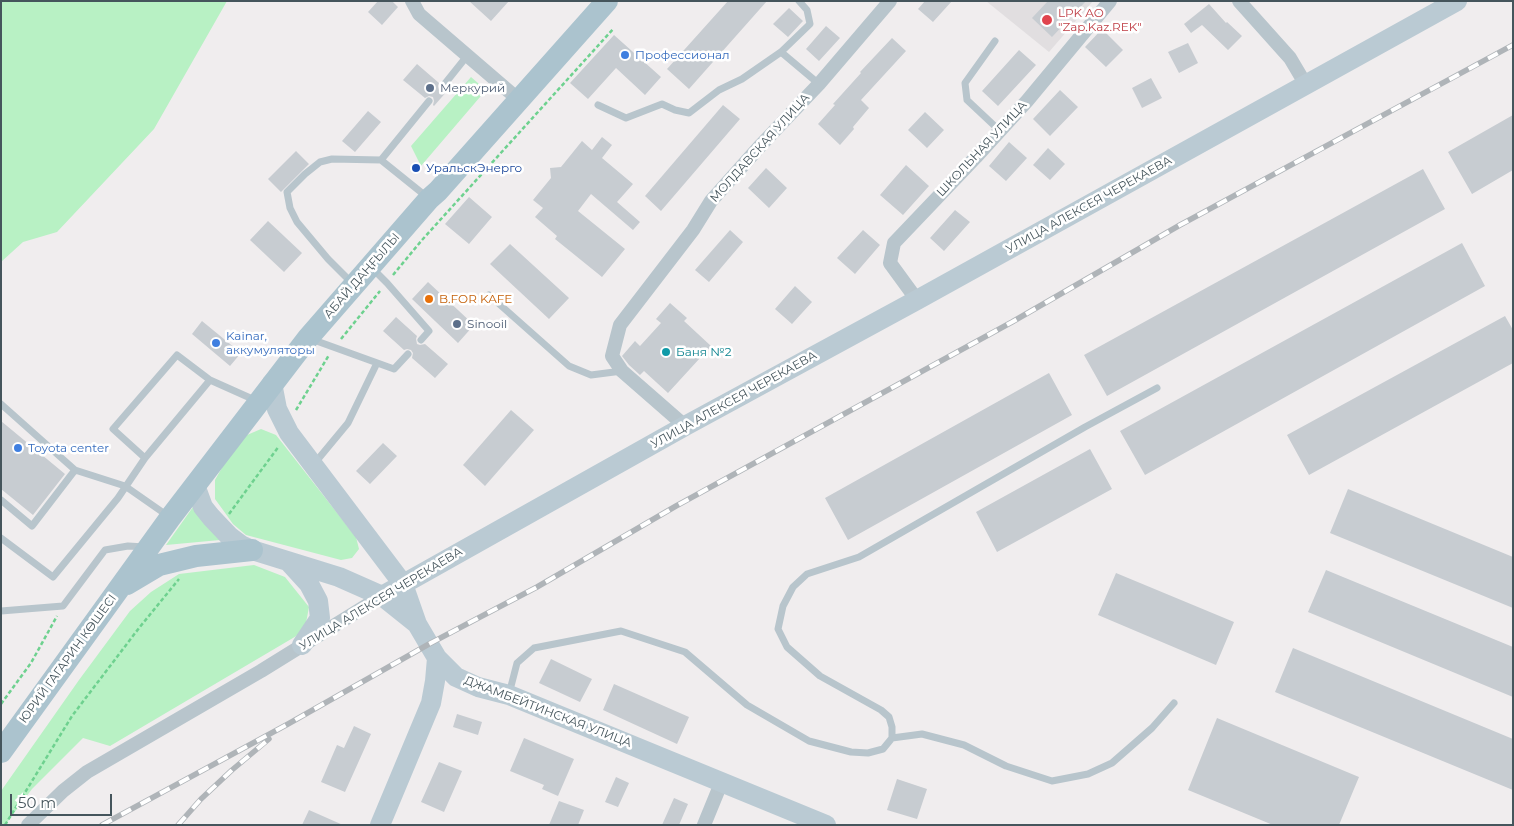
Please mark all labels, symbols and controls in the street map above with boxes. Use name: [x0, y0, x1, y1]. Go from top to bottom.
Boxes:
place label: LPK AO "Zap.Kaz.REK": [1058, 6, 1142, 34]
marker: LPK AO "Zap.Kaz.REK": [1040, 13, 1054, 27]
place label: Профессионал: [635, 48, 730, 62]
marker: Профессионал: [619, 49, 631, 61]
place label: Меркурий: [440, 81, 505, 95]
marker: Меркурий: [424, 82, 436, 94]
street label: МОЛДАВСКАЯ УЛИЦА: [707, 91, 813, 205]
street label: ШКОЛЬНАЯ УЛИЦА: [934, 98, 1030, 200]
street label: УЛИЦА АЛЕКСЕЯ ЧЕРЕКАЕВА: [1004, 153, 1174, 257]
place label: УральскЭнерго: [426, 161, 522, 175]
marker: УральскЭнерго: [410, 162, 422, 174]
street label: АБАЙ ДАҢҒЫЛЫ: [321, 230, 403, 322]
place label: B.FOR KAFE: [439, 292, 512, 306]
marker: B.FOR KAFE: [423, 293, 435, 305]
place label: Sinooil: [467, 317, 507, 331]
marker: Sinooil: [451, 318, 463, 330]
place label: Kainar, аккумуляторы: [226, 329, 315, 357]
marker: Kainar, аккумуляторы: [210, 337, 222, 349]
place label: Баня №2: [676, 345, 732, 359]
marker: Баня №2: [660, 346, 672, 358]
street label: УЛИЦА АЛЕКСЕЯ ЧЕРЕКАЕВА: [649, 348, 819, 452]
place label: Toyota center: [28, 441, 109, 455]
marker: Toyota center: [12, 442, 24, 454]
street label: УЛИЦА АЛЕКСЕЯ ЧЕРЕКАЕВА: [297, 545, 465, 653]
street label: ЮРИЙ ГАГАРИН КӨШЕСІ: [16, 592, 120, 726]
street label: ДЖАМБЕЙТИНСКАЯ УЛИЦА: [462, 673, 634, 751]
scale bar: [12, 784, 115, 816]
text: 50 m: [18, 793, 56, 812]

